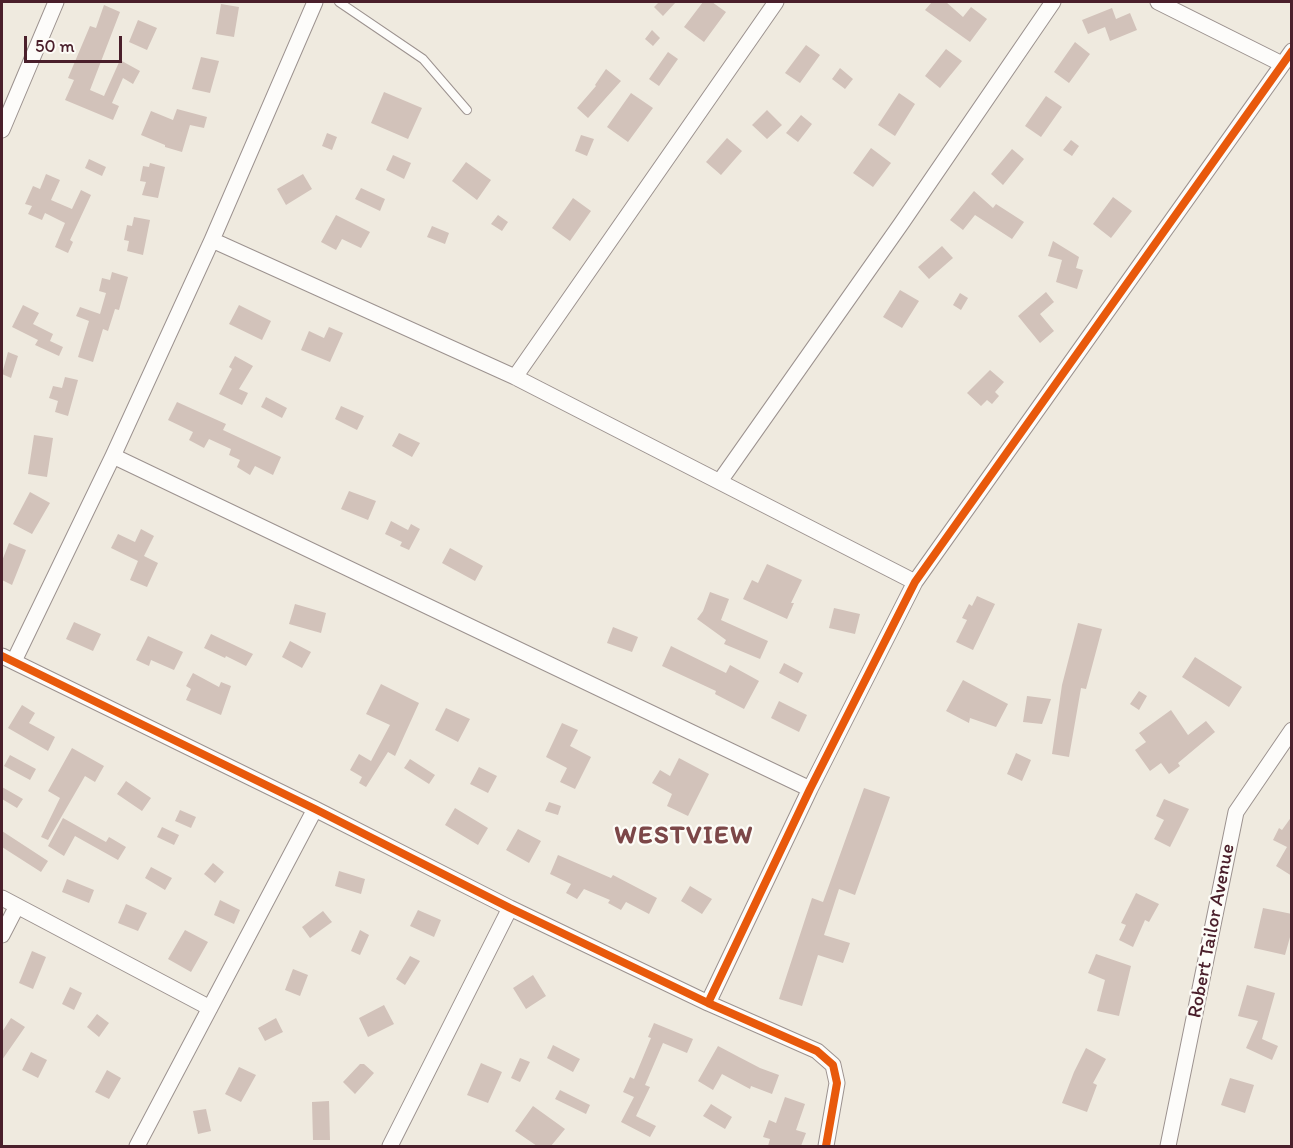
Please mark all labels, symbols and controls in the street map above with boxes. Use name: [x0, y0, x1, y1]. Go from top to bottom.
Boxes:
scale bar: [27, 24, 124, 62]
text: 50 m: [35, 35, 75, 57]
district label: WESTVIEW: [616, 820, 752, 852]
street label: Robert Tailor Avenue: [1183, 842, 1241, 1020]

